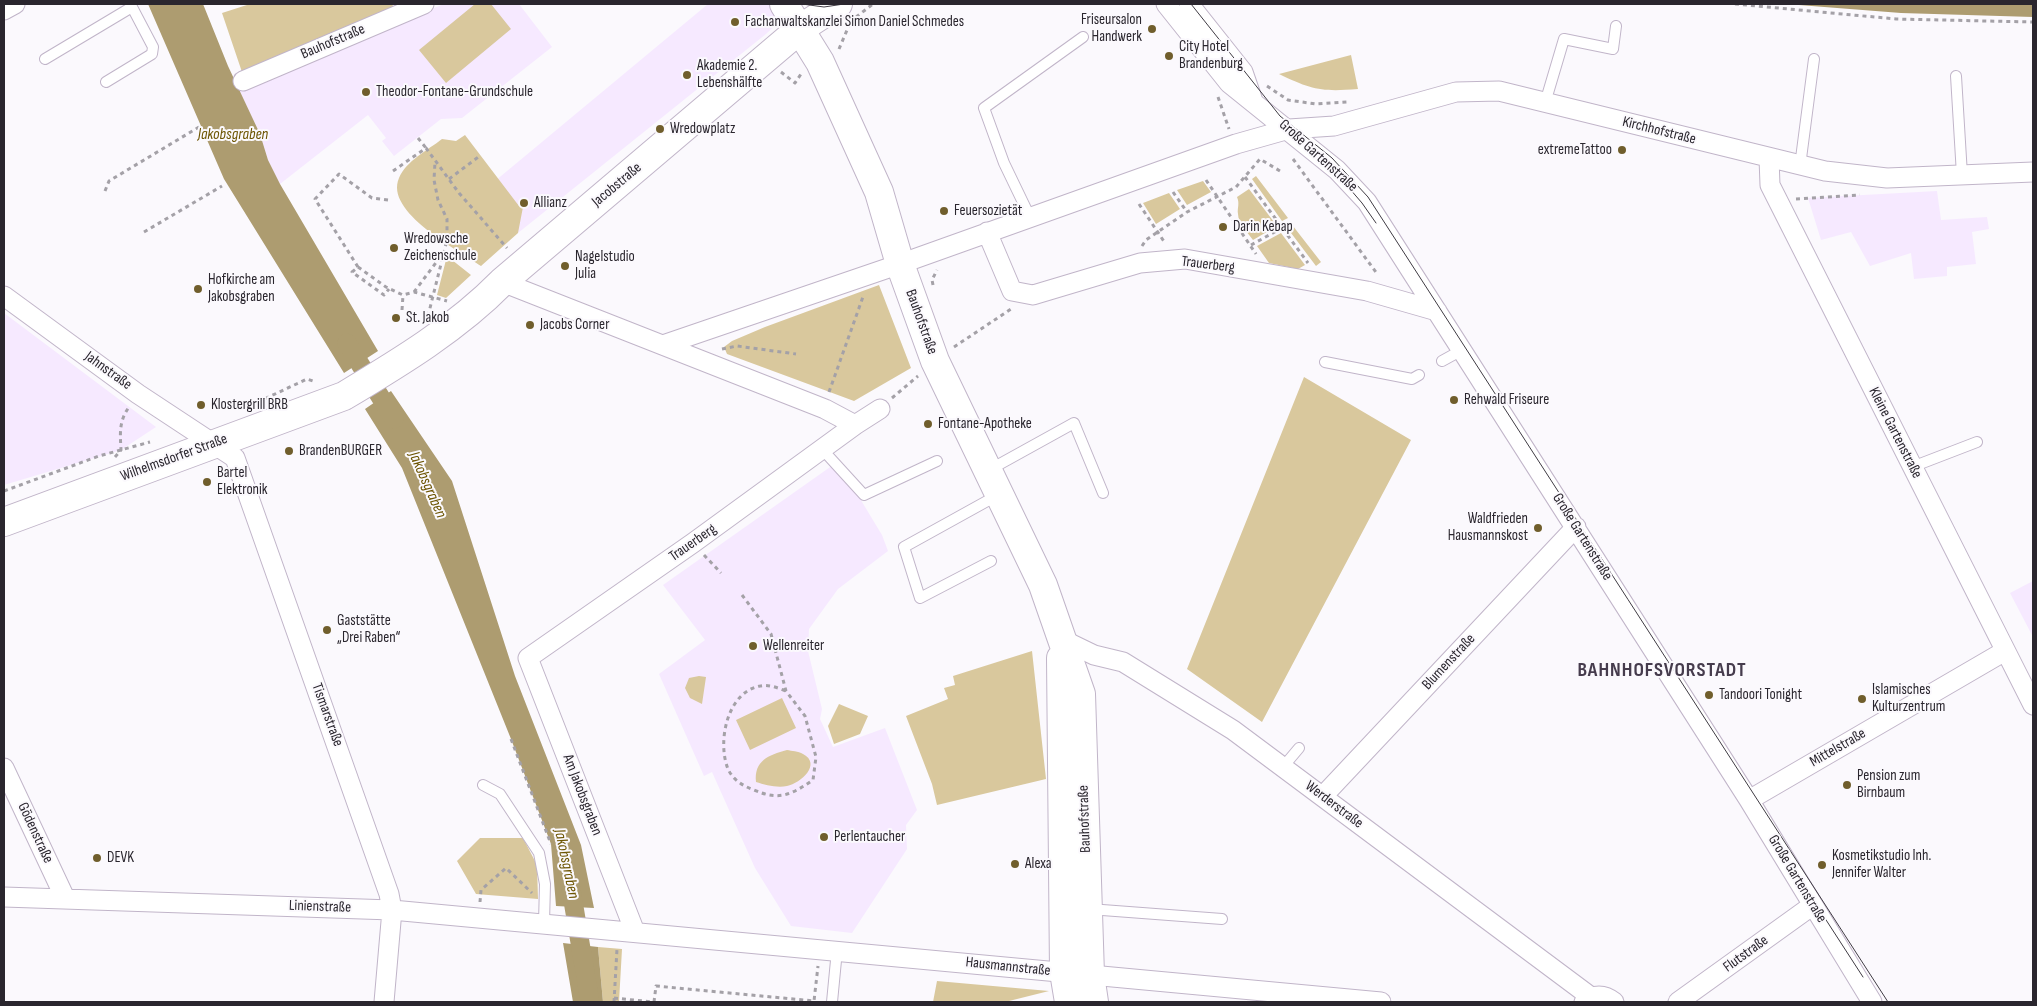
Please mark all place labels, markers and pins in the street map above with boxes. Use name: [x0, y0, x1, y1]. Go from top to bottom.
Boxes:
place label: Friseursalon Handwerk: [1081, 11, 1142, 46]
place label: Fachanwaltskanzlei Simon Daniel Schmedes: [745, 13, 964, 31]
marker: Fachanwaltskanzlei Simon Daniel Schmedes: [729, 16, 741, 28]
marker: Friseursalon Handwerk: [1146, 23, 1158, 35]
place label: City Hotel Brandenburg: [1179, 38, 1243, 73]
marker: City Hotel Brandenburg: [1163, 50, 1175, 62]
place label: Akademie 2. Lebenshälfte: [697, 57, 762, 92]
marker: Akademie 2. Lebenshälfte: [681, 69, 693, 81]
place label: Theodor-Fontane-Grundschule: [376, 83, 533, 101]
marker: Theodor-Fontane-Grundschule: [360, 86, 372, 98]
place label: Wredowplatz: [670, 120, 735, 138]
marker: Wredowplatz: [654, 123, 666, 135]
place label: extremeTattoo: [1538, 141, 1612, 159]
marker: extremeTattoo: [1616, 144, 1628, 156]
place label: Allianz: [534, 194, 567, 212]
marker: Allianz: [518, 197, 530, 209]
place label: Feuersozietät: [954, 202, 1022, 220]
marker: Feuersozietät: [938, 205, 950, 217]
place label: Darin Kebap: [1233, 218, 1293, 236]
marker: Darin Kebap: [1217, 221, 1229, 233]
place label: Wredowsche Zeichenschule: [404, 230, 476, 265]
marker: Wredowsche Zeichenschule: [388, 242, 400, 254]
place label: Nagelstudio Julia: [575, 248, 635, 283]
marker: Nagelstudio Julia: [559, 260, 571, 272]
place label: Hofkirche am Jakobsgraben: [208, 271, 275, 306]
marker: Hofkirche am Jakobsgraben: [192, 283, 204, 295]
place label: St. Jakob: [406, 309, 449, 327]
marker: St. Jakob: [390, 312, 402, 324]
place label: Jacobs Corner: [540, 316, 609, 334]
marker: Jacobs Corner: [524, 319, 536, 331]
place label: Rehwald Friseure: [1464, 391, 1549, 409]
marker: Rehwald Friseure: [1448, 394, 1460, 406]
place label: Klostergrill BRB: [211, 396, 288, 414]
marker: Klostergrill BRB: [195, 399, 207, 411]
place label: Fontane-Apotheke: [938, 415, 1032, 433]
marker: Fontane-Apotheke: [922, 418, 934, 430]
place label: BrandenBURGER: [299, 442, 382, 460]
marker: BrandenBURGER: [283, 445, 295, 457]
place label: Bartel Elektronik: [217, 464, 268, 499]
marker: Bartel Elektronik: [201, 476, 213, 488]
place label: Waldfrieden Hausmannskost: [1448, 510, 1528, 545]
marker: Waldfrieden Hausmannskost: [1532, 522, 1544, 534]
place label: Gaststätte „Drei Raben“: [337, 612, 400, 647]
marker: Gaststätte „Drei Raben“: [321, 624, 333, 636]
place label: Wellenreiter: [763, 637, 824, 655]
marker: Wellenreiter: [747, 640, 759, 652]
place label: Islamisches Kulturzentrum: [1872, 681, 1945, 716]
place label: Tandoori Tonight: [1719, 686, 1802, 704]
marker: Tandoori Tonight: [1703, 689, 1715, 701]
marker: Islamisches Kulturzentrum: [1856, 693, 1868, 705]
place label: Pension zum Birnbaum: [1857, 767, 1920, 802]
marker: Pension zum Birnbaum: [1841, 779, 1853, 791]
place label: Perlentaucher: [834, 828, 905, 846]
marker: Perlentaucher: [818, 831, 830, 843]
place label: Kosmetikstudio Inh. Jennifer Walter: [1832, 847, 1931, 882]
place label: DEVK: [107, 849, 134, 867]
marker: DEVK: [91, 852, 103, 864]
place label: Alexa: [1025, 855, 1052, 873]
marker: Alexa: [1009, 858, 1021, 870]
marker: Kosmetikstudio Inh. Jennifer Walter: [1816, 859, 1828, 871]

